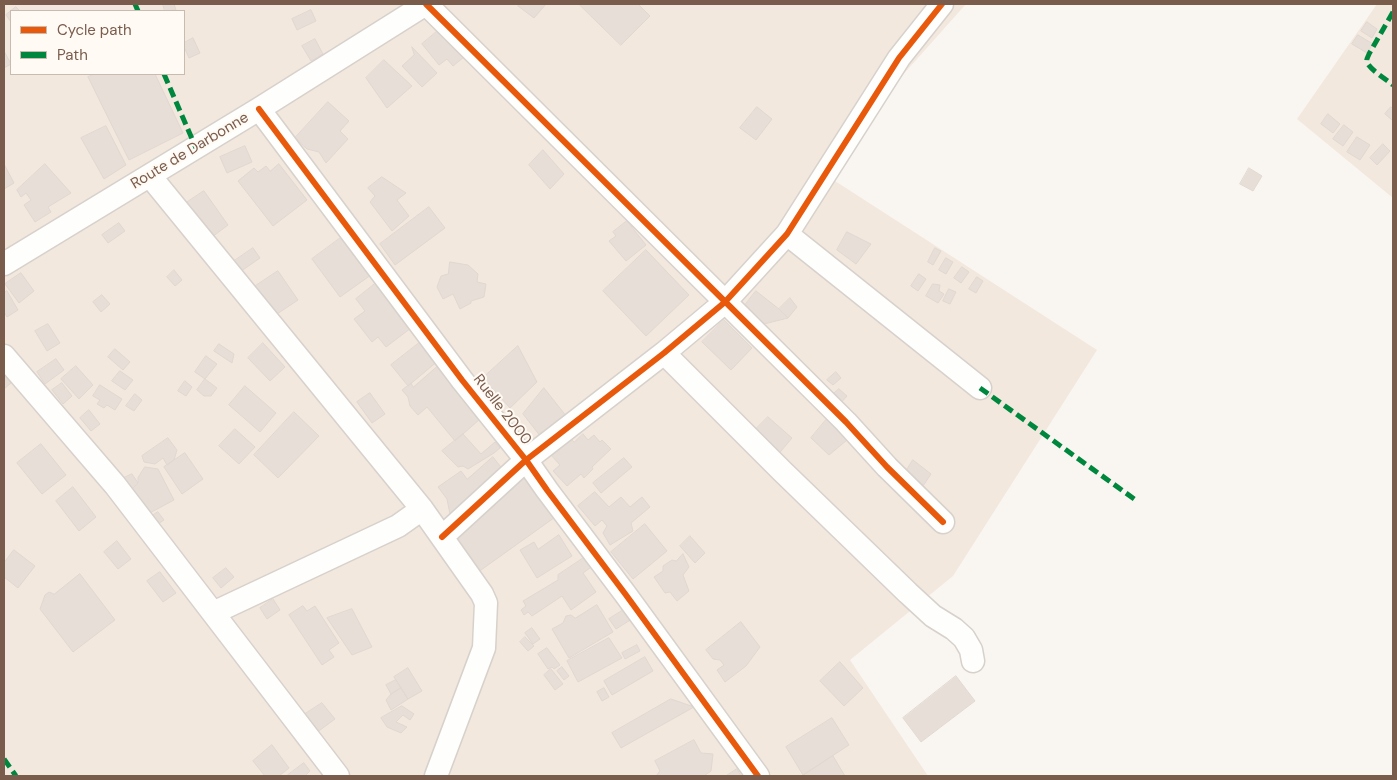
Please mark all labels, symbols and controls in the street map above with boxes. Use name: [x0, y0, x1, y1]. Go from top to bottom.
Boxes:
legend: [10, 10, 185, 75]
text: Cycle path: [57, 20, 132, 40]
text: Path: [57, 45, 88, 65]
street label: Route de Darbonne: [128, 109, 252, 193]
street label: Ruelle 2000: [469, 371, 535, 449]

